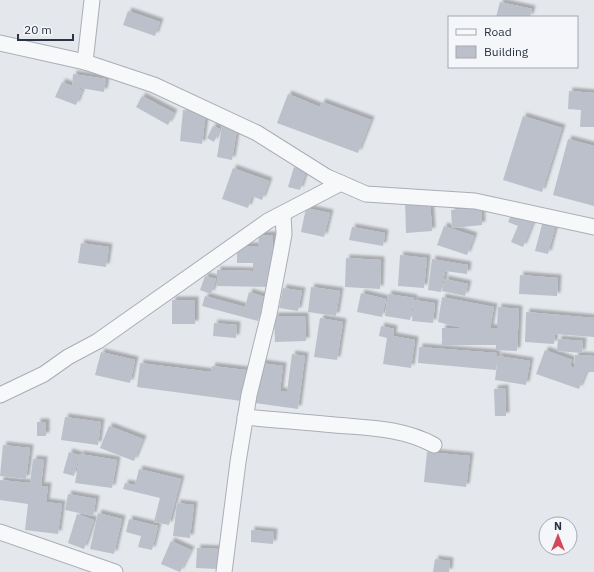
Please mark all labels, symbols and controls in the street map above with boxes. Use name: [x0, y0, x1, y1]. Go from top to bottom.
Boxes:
scale bar: [18, 16, 73, 42]
legend: [448, 16, 578, 68]
text: 20 m: [24, 22, 52, 37]
text: Road: [484, 24, 512, 39]
text: Building: [484, 44, 529, 59]
north arrow: [538, 516, 578, 556]
text: N: [554, 519, 562, 533]

